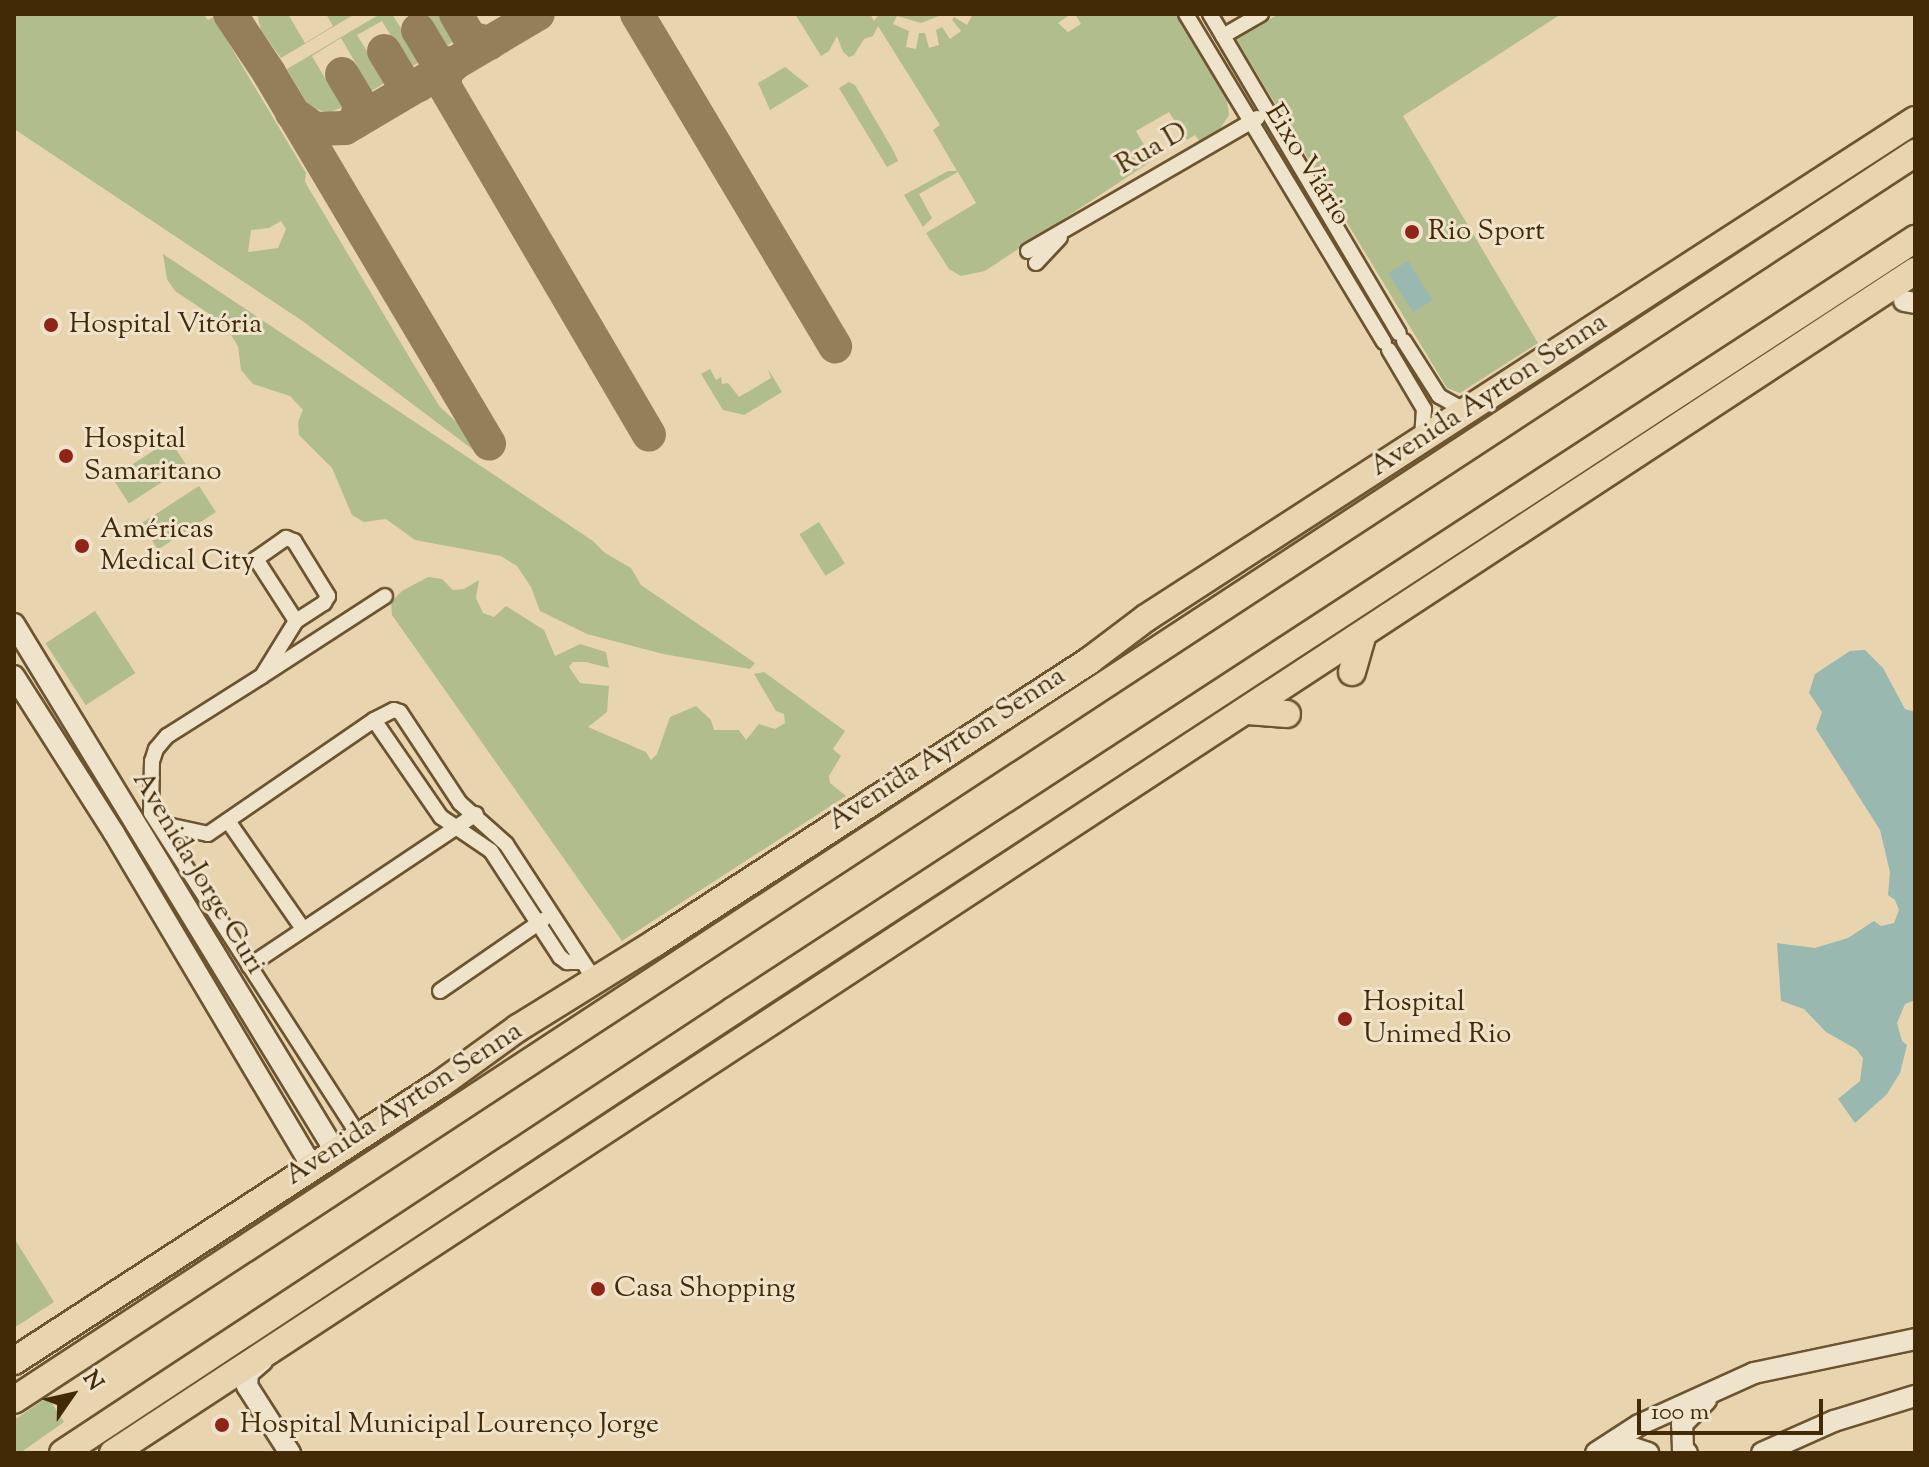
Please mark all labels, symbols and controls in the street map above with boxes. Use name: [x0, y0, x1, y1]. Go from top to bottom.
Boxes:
street label: Eixo Viário: [1257, 98, 1357, 232]
street label: Rua D: [1110, 115, 1194, 183]
place label: Rio Sport: [1428, 215, 1545, 249]
marker: Rio Sport: [1403, 223, 1421, 241]
street label: Avenida Ayrton Senna: [1364, 306, 1614, 484]
place label: Hospital Vitória: [69, 308, 262, 342]
marker: Hospital Vitória: [40, 314, 62, 336]
place label: Hospital Samaritano: [84, 423, 222, 489]
marker: Hospital Samaritano: [55, 445, 77, 467]
place label: Américas Medical City: [100, 513, 255, 579]
marker: Américas Medical City: [71, 535, 93, 557]
street label: Avenida Ayrton Senna: [822, 660, 1072, 838]
street label: Avenida Jorge Curi: [124, 766, 272, 980]
place label: Hospital Unimed Rio: [1363, 986, 1511, 1052]
marker: Hospital Unimed Rio: [1334, 1008, 1356, 1030]
street label: Avenida Ayrton Senna: [279, 1015, 529, 1193]
place label: Casa Shopping: [614, 1272, 796, 1306]
marker: Casa Shopping: [589, 1280, 607, 1298]
north arrow: [32, 1355, 112, 1435]
text: N: [74, 1365, 110, 1398]
scale bar: [1641, 1383, 1827, 1433]
text: 100 m: [1651, 1396, 1709, 1430]
place label: Hospital Municipal Lourenço Jorge: [240, 1408, 659, 1442]
marker: Hospital Municipal Lourenço Jorge: [211, 1414, 233, 1436]

